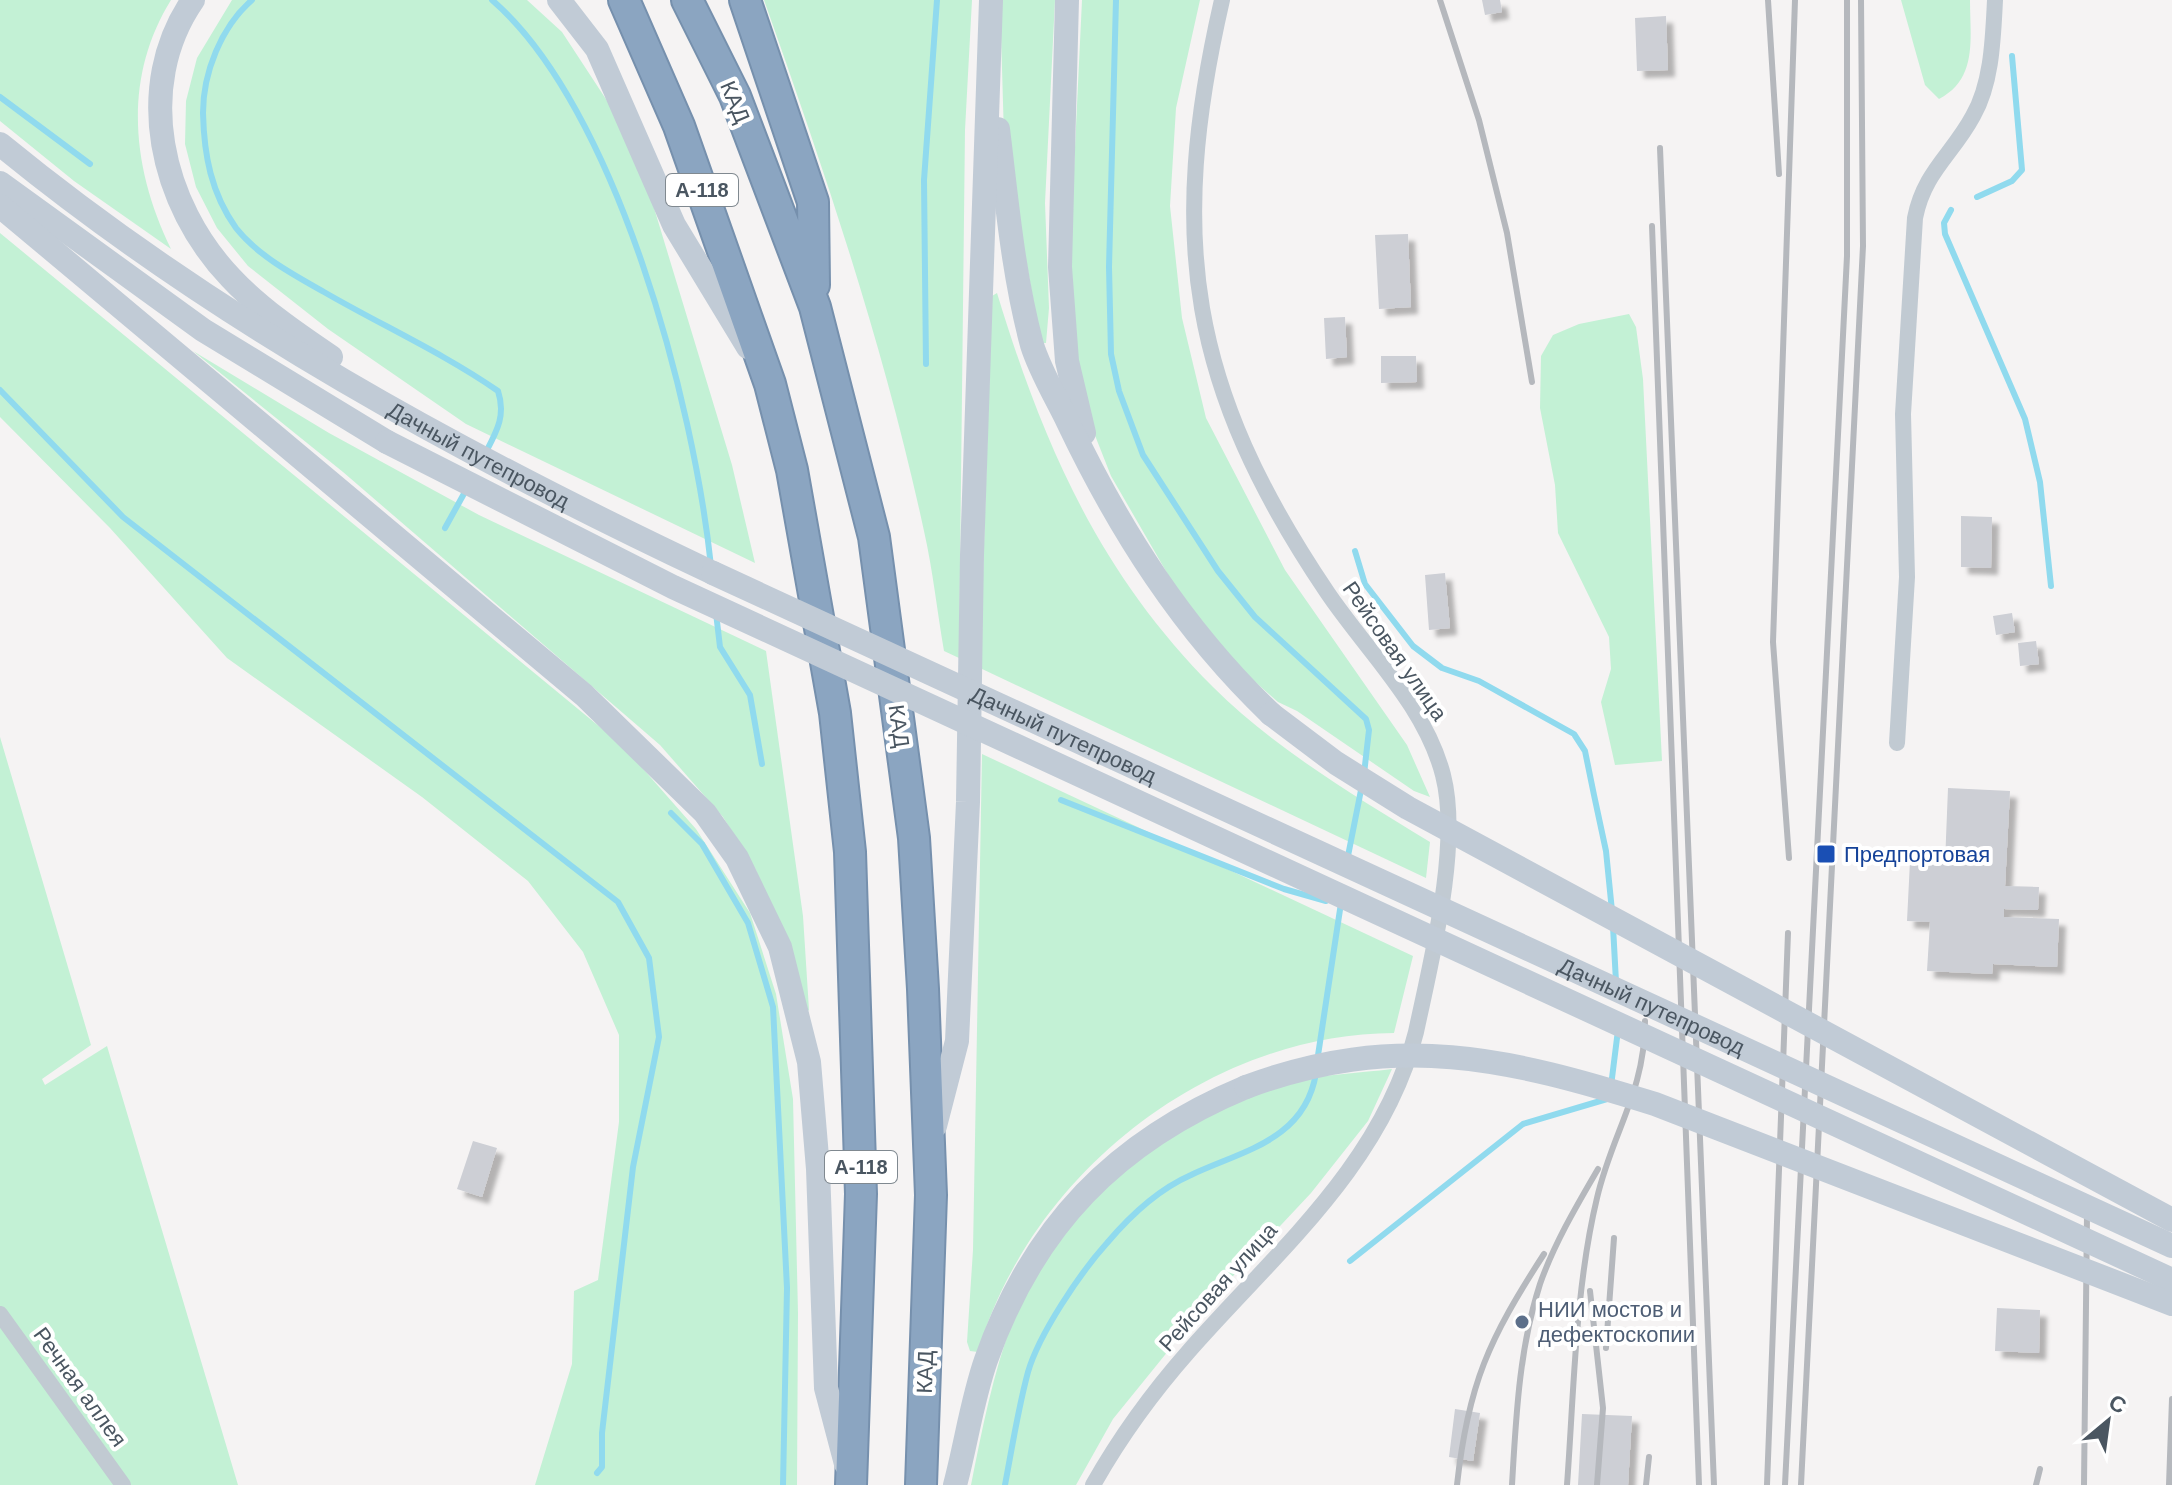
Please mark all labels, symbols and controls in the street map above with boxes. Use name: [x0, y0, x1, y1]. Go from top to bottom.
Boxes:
street label: КАД: [715, 77, 755, 127]
road number: А-118: [666, 174, 738, 206]
street label: Дачный путепровод: [384, 396, 574, 514]
street label: Рейсовая улица: [1338, 577, 1453, 726]
street label: Дачный путепровод: [967, 681, 1161, 788]
street label: КАД: [884, 703, 914, 749]
place label: Предпортовая: [1844, 842, 1990, 867]
marker: Предпортовая: [1815, 843, 1837, 865]
street label: Дачный путепровод: [1555, 952, 1749, 1060]
road number: А-118: [825, 1151, 897, 1183]
street label: Рейсовая улица: [1154, 1217, 1283, 1356]
place label: НИИ мостов и дефектоскопии: [1538, 1297, 1695, 1347]
marker: НИИ мостов и дефектоскопии: [1513, 1313, 1531, 1331]
street label: Речная аллея: [28, 1323, 132, 1451]
street label: КАД: [912, 1350, 938, 1394]
north arrow: [2068, 1381, 2148, 1461]
text: С: [2104, 1389, 2131, 1419]

